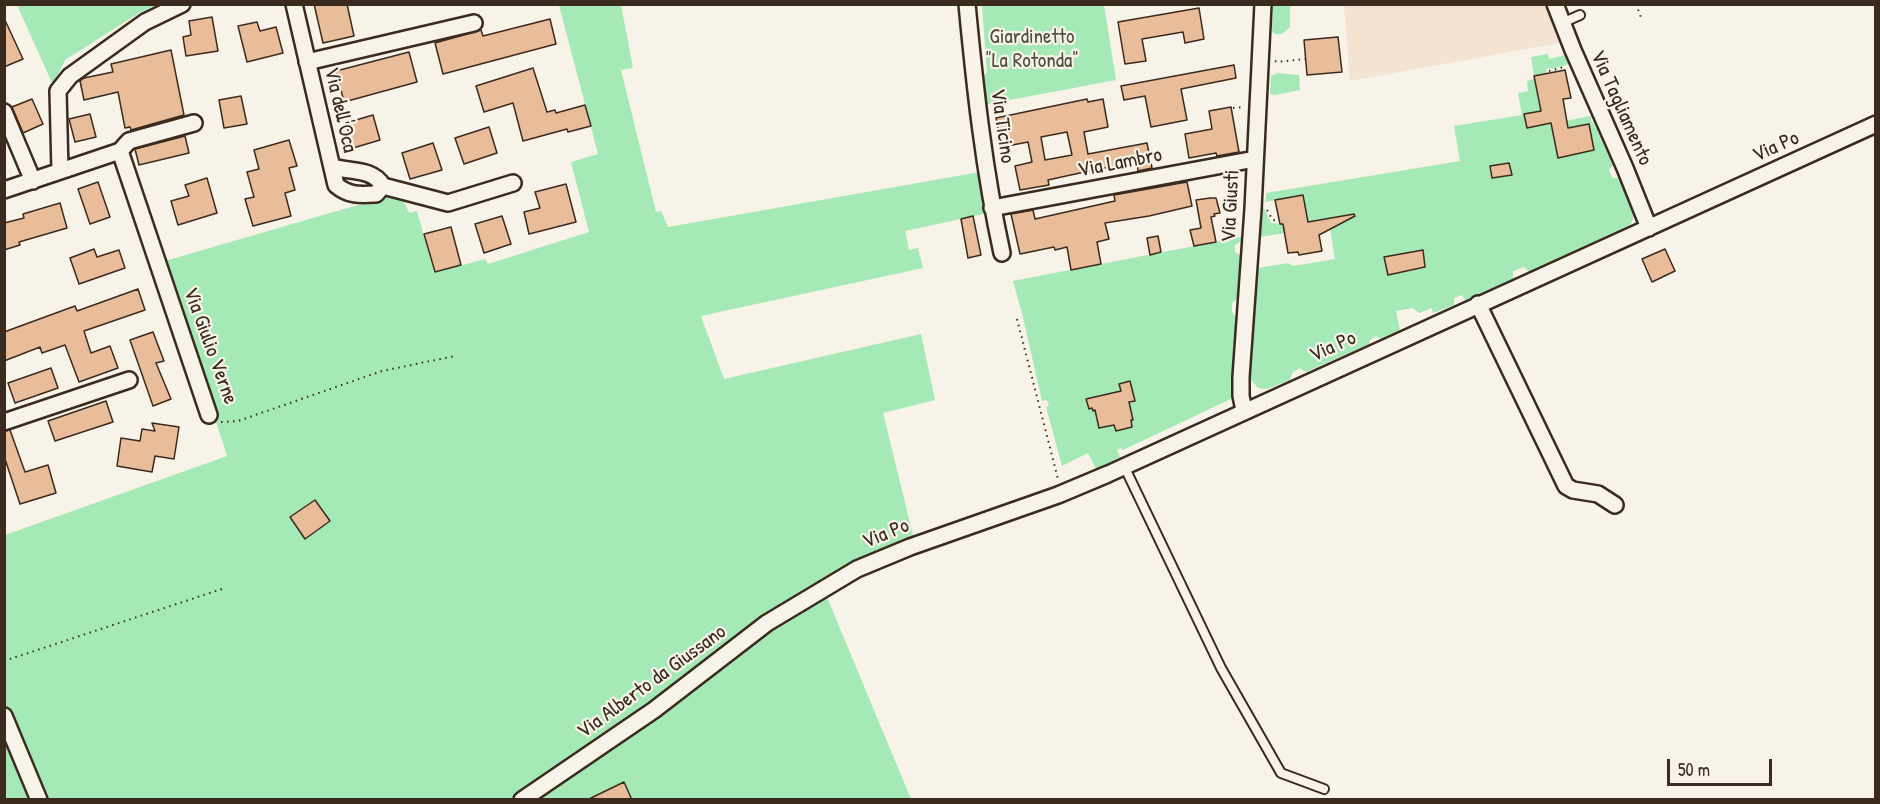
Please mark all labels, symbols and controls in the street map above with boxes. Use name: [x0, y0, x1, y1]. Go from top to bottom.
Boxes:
park label: Giardinetto "La Rotonda": [985, 24, 1079, 74]
street label: Via Tagliamento: [1584, 47, 1658, 169]
street label: Via dell'Oca: [318, 65, 362, 155]
street label: Via Ticino: [984, 87, 1020, 165]
street label: Via Po: [1749, 126, 1803, 168]
street label: Via Lambro: [1076, 143, 1164, 183]
street label: Via Giusti: [1217, 169, 1245, 243]
street label: Via Giulio Verne: [177, 284, 243, 408]
street label: Via Po: [1306, 326, 1360, 368]
street label: Via Po: [859, 513, 913, 555]
street label: Via Alberto da Giussano: [573, 620, 731, 744]
scale bar: [1670, 747, 1775, 785]
text: 50 m: [1678, 757, 1710, 782]

